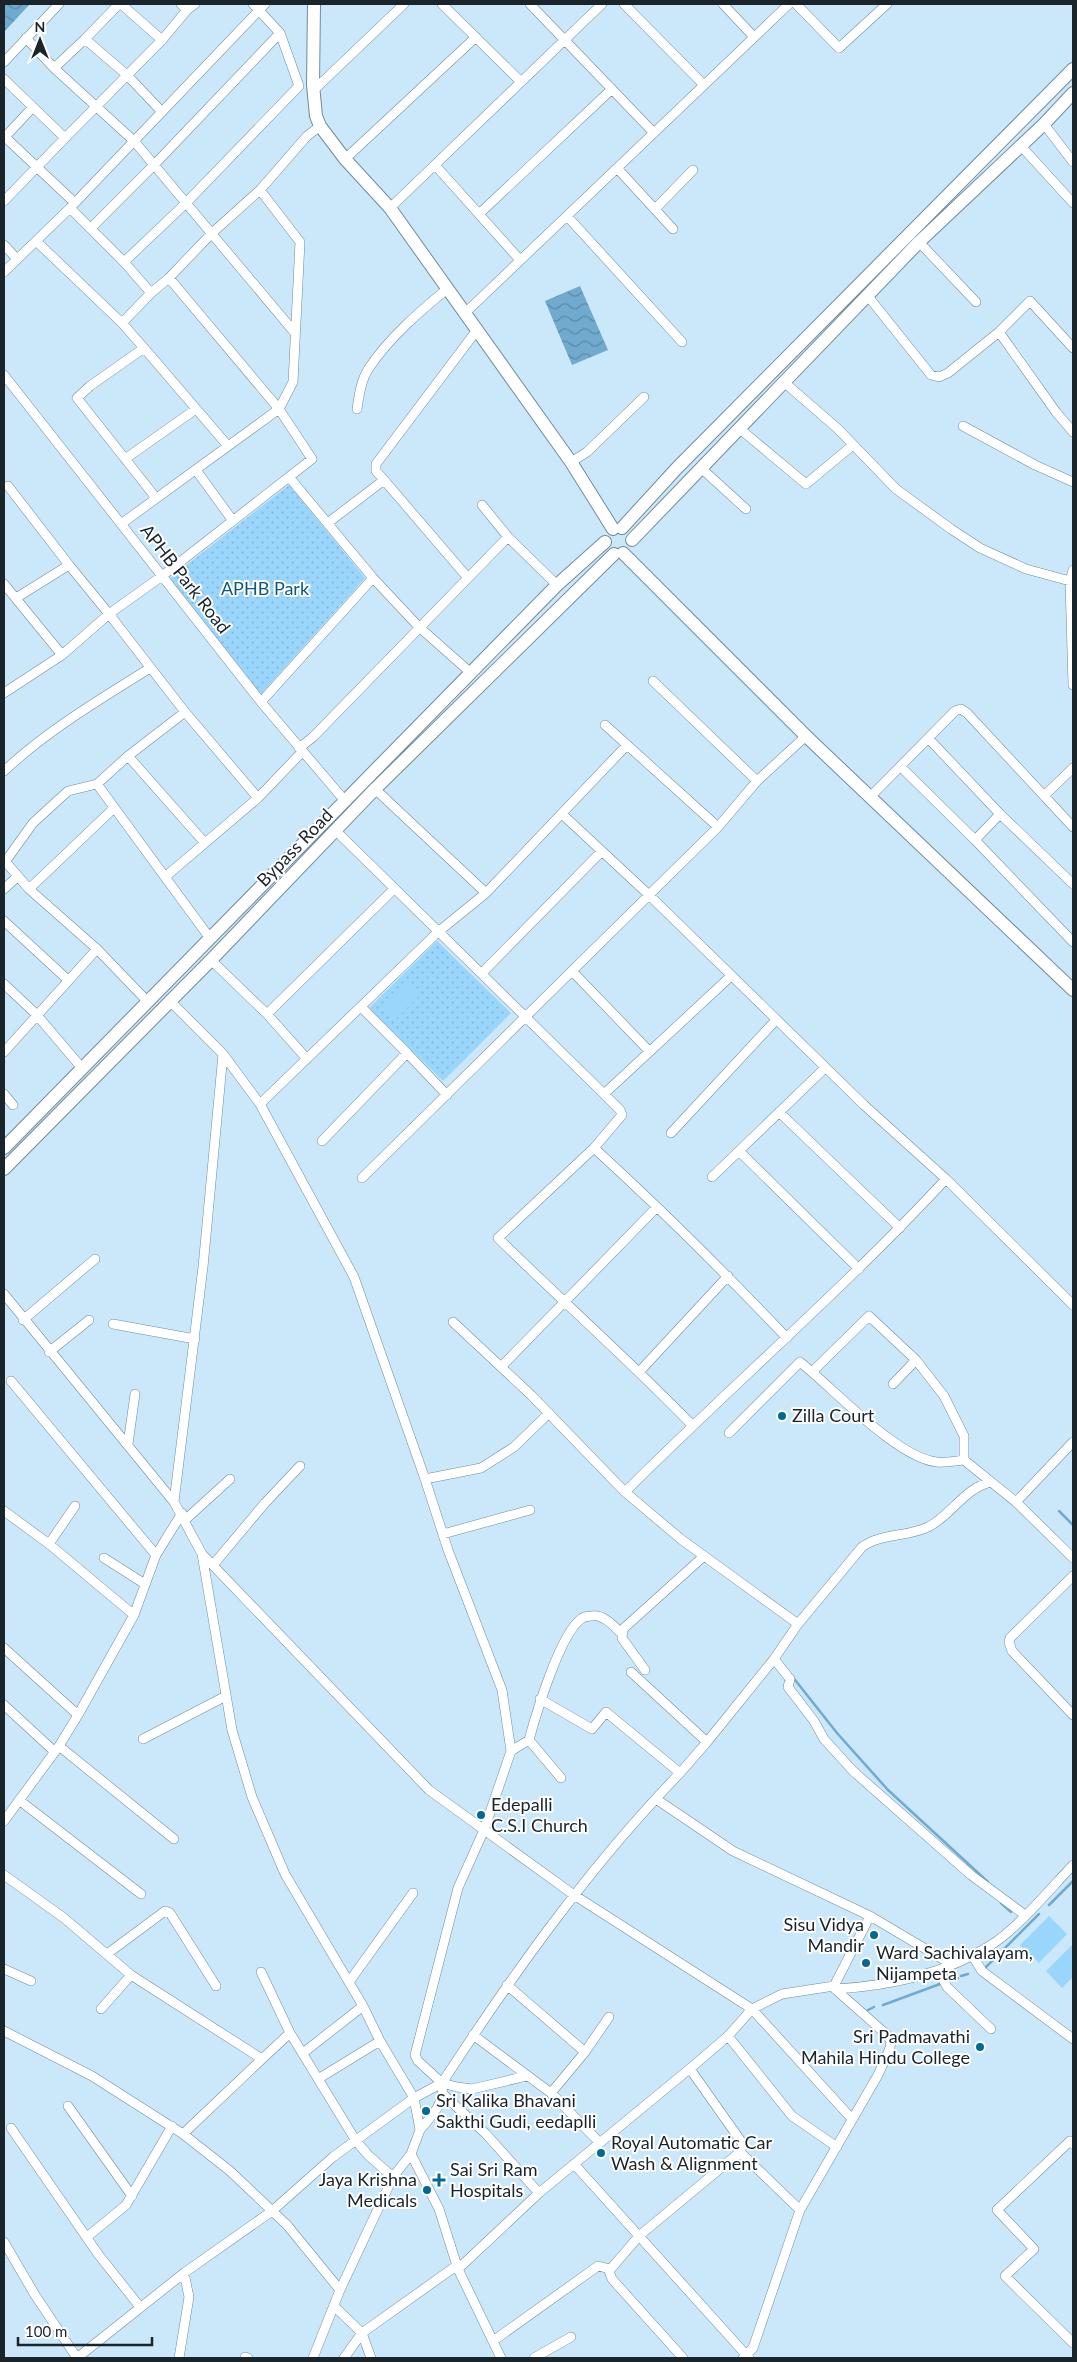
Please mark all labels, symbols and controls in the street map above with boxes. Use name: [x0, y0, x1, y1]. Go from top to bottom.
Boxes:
north arrow: [15, 15, 65, 65]
text: N: [35, 18, 45, 35]
street label: APHB Park Road: [136, 519, 235, 637]
park label: APHB Park: [221, 577, 310, 599]
street label: Bypass Road: [252, 804, 337, 891]
place label: Zilla Court: [792, 1404, 875, 1426]
marker: Zilla Court: [776, 1410, 788, 1422]
place label: Edepalli C.S.I Church: [491, 1793, 588, 1836]
marker: Edepalli C.S.I Church: [475, 1809, 487, 1821]
place label: Sisu Vidya Mandir: [784, 1913, 864, 1956]
marker: Sisu Vidya Mandir: [868, 1929, 880, 1941]
place label: Ward Sachivalayam, Nijampeta: [876, 1941, 1033, 1984]
marker: Ward Sachivalayam, Nijampeta: [860, 1957, 872, 1969]
place label: Sri Padmavathi Mahila Hindu College: [801, 2025, 970, 2068]
marker: Sri Padmavathi Mahila Hindu College: [974, 2041, 986, 2053]
place label: Sri Kalika Bhavani Sakthi Gudi, eedaplli: [436, 2089, 596, 2132]
marker: Sri Kalika Bhavani Sakthi Gudi, eedaplli: [420, 2105, 432, 2117]
place label: Royal Automatic Car Wash & Alignment: [611, 2131, 772, 2174]
marker: Royal Automatic Car Wash & Alignment: [595, 2147, 607, 2159]
place label: Sai Sri Ram Hospitals: [450, 2158, 537, 2201]
place label: Jaya Krishna Medicals: [319, 2168, 417, 2211]
marker: Sai Sri Ram Hospitals: [432, 2173, 446, 2187]
marker: Jaya Krishna Medicals: [421, 2184, 433, 2196]
scale bar: [18, 2314, 151, 2346]
text: 100 m: [25, 2322, 67, 2340]

